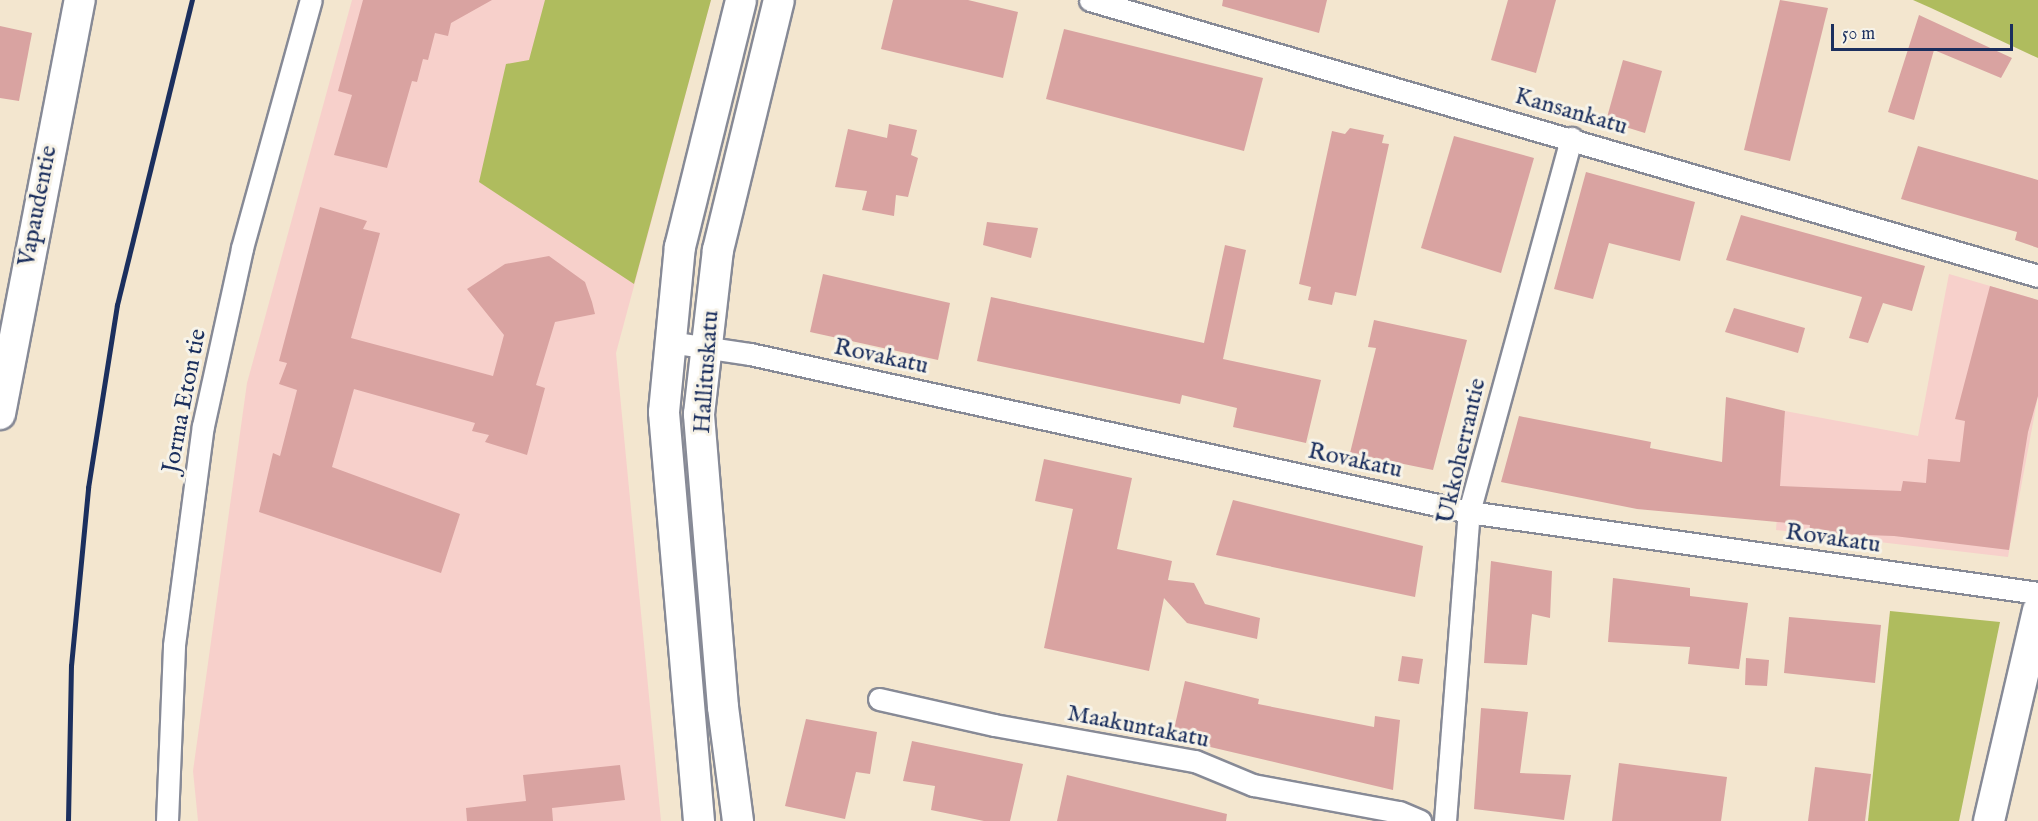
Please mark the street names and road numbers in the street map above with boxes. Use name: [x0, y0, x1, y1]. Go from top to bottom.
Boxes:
street label: Kansankatu: [1511, 82, 1631, 142]
street label: Vapaudentie: [12, 143, 64, 269]
street label: Hallituskatu: [688, 309, 726, 435]
street label: Jorma Eton tie: [157, 326, 213, 476]
street label: Rovakatu: [831, 333, 931, 381]
street label: Ukkoherrantie: [1431, 375, 1493, 527]
street label: Rovakatu: [1305, 437, 1405, 485]
street label: Rovakatu: [1784, 518, 1882, 560]
street label: Maakuntakatu: [1065, 699, 1211, 755]

